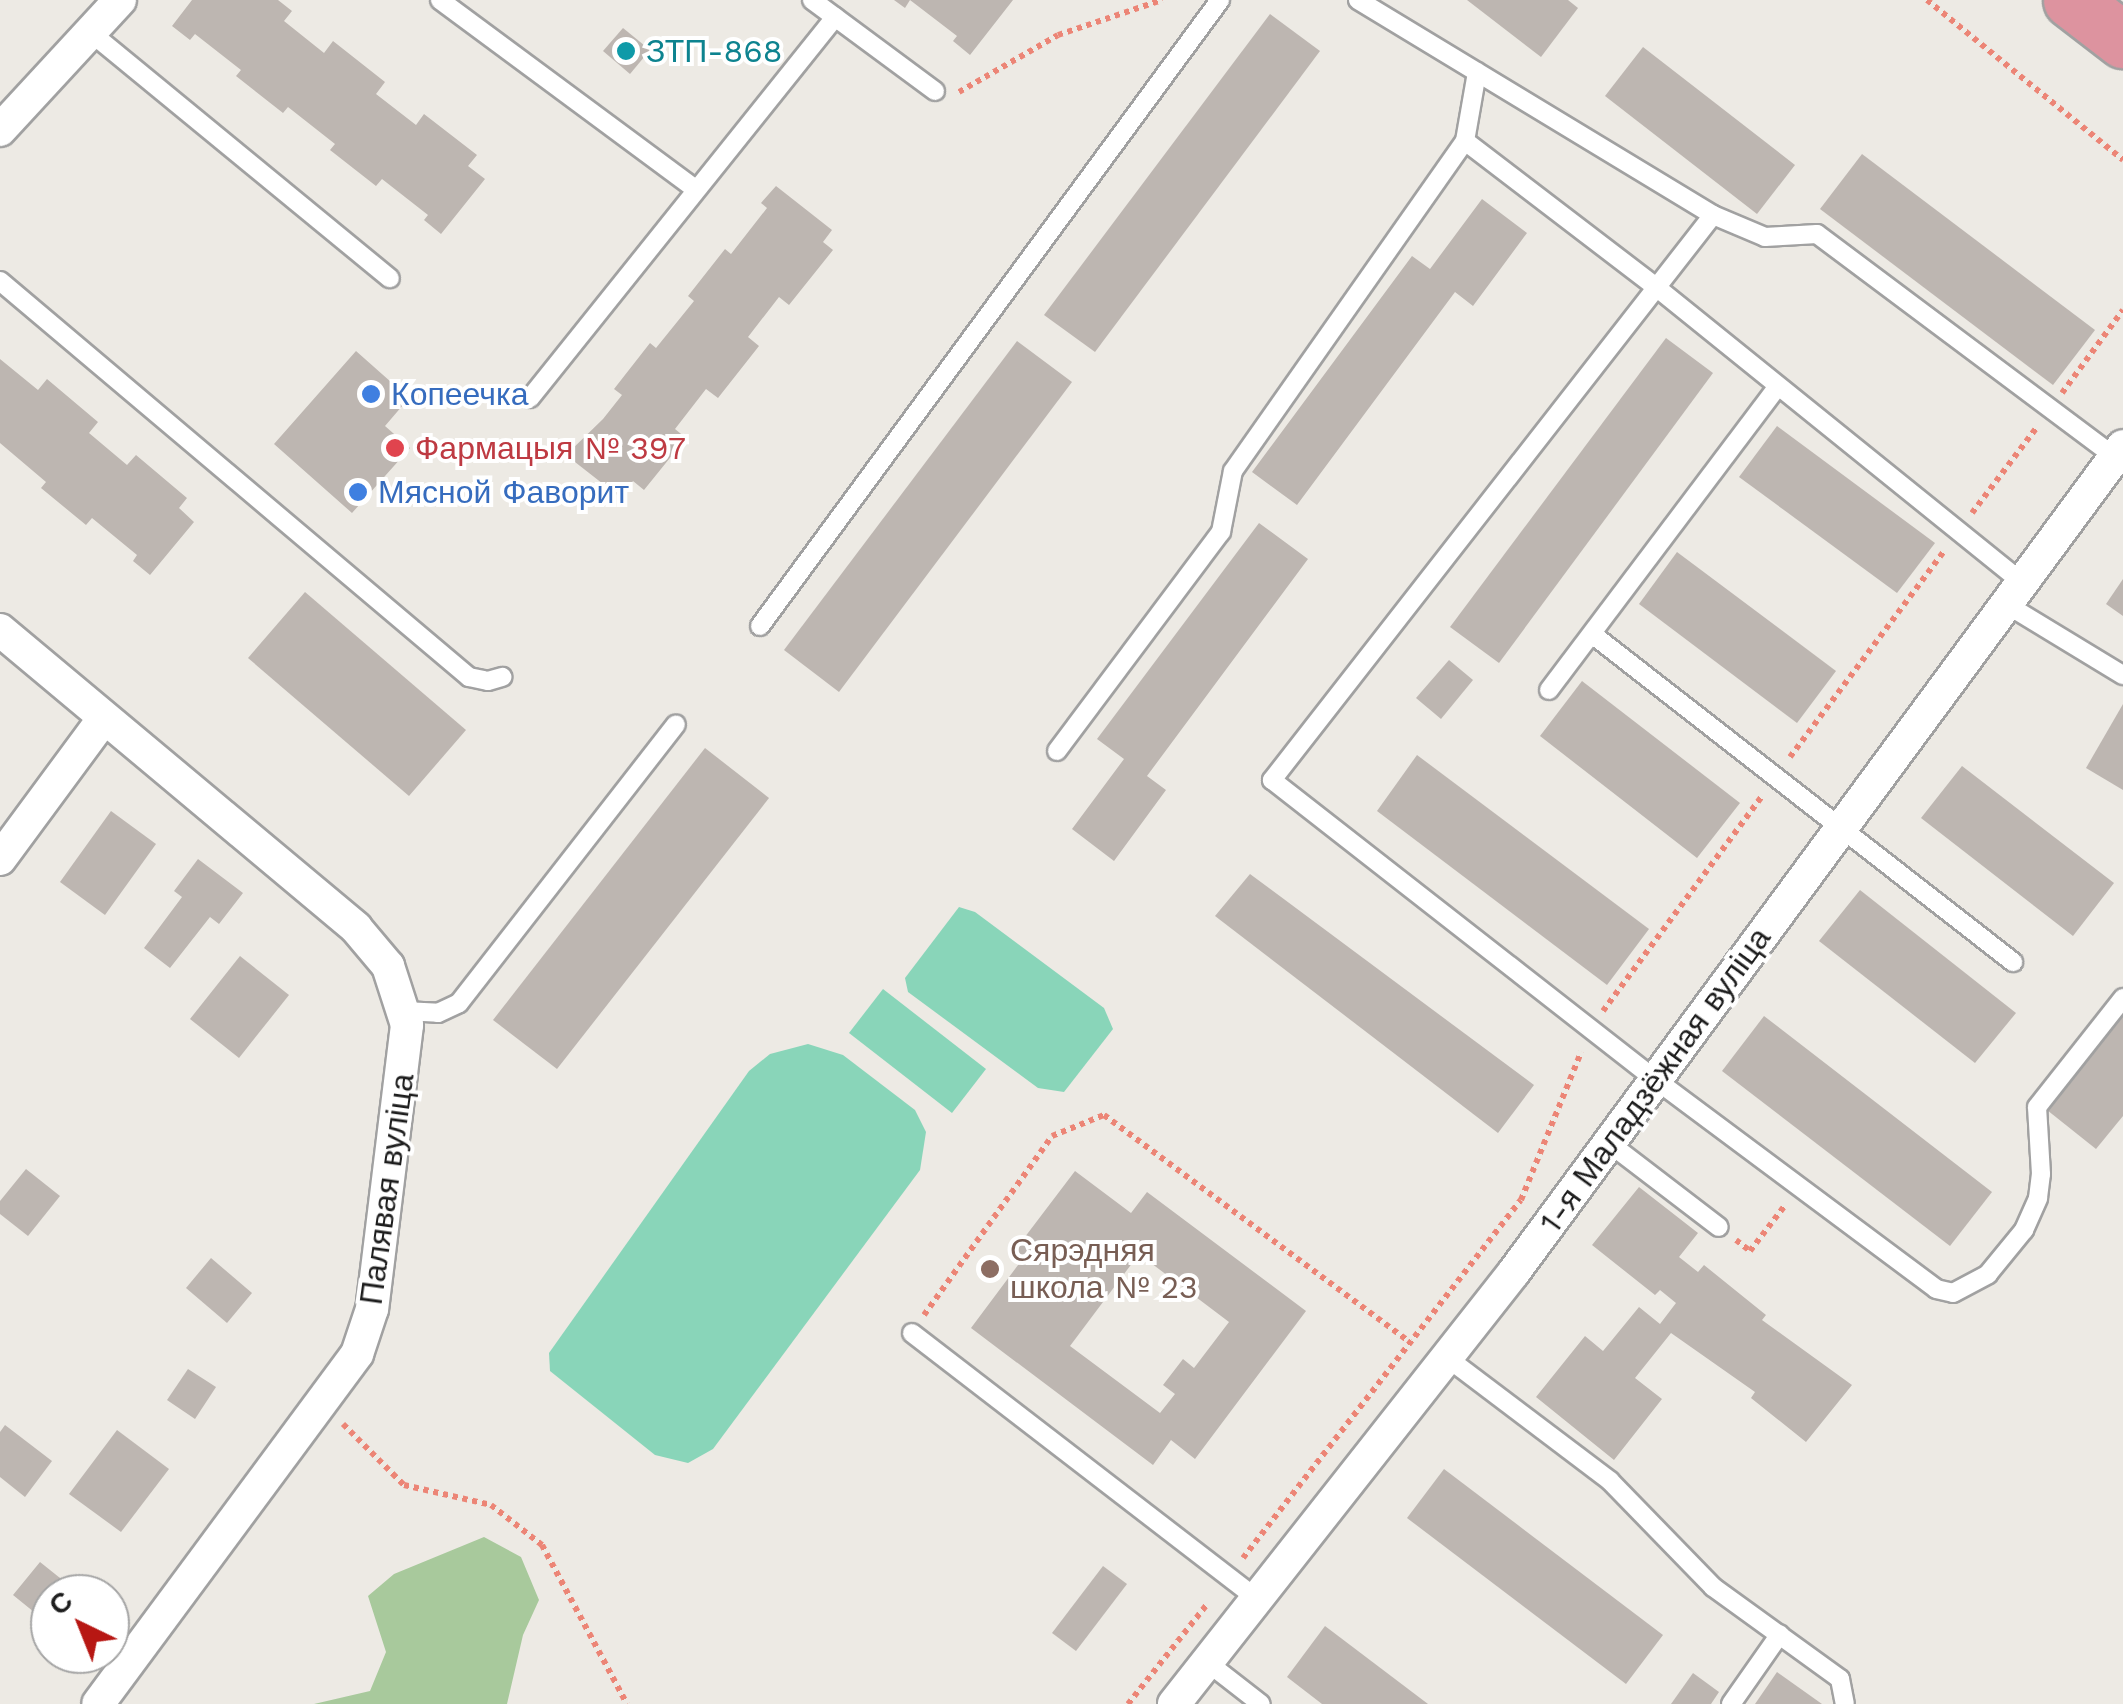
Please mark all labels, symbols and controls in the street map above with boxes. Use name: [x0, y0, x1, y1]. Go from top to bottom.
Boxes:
place label: ЗТП-868: [646, 32, 782, 70]
marker: ЗТП-868: [615, 40, 637, 62]
place label: Копеечка: [391, 375, 528, 413]
marker: Копеечка: [360, 383, 382, 405]
place label: Фармацыя № 397: [415, 429, 686, 467]
marker: Фармацыя № 397: [384, 437, 406, 459]
place label: Мясной Фаворит: [378, 473, 629, 511]
marker: Мясной Фаворит: [347, 481, 369, 503]
street label: 1-я Маладзёжная вуліца: [1531, 920, 1779, 1240]
street label: Палявая вуліца: [352, 1071, 422, 1307]
place label: Сярэдняя школа № 23: [1010, 1232, 1198, 1307]
marker: Сярэдняя школа № 23: [979, 1258, 1001, 1280]
north arrow: [30, 1574, 130, 1674]
text: С: [42, 1584, 79, 1622]

